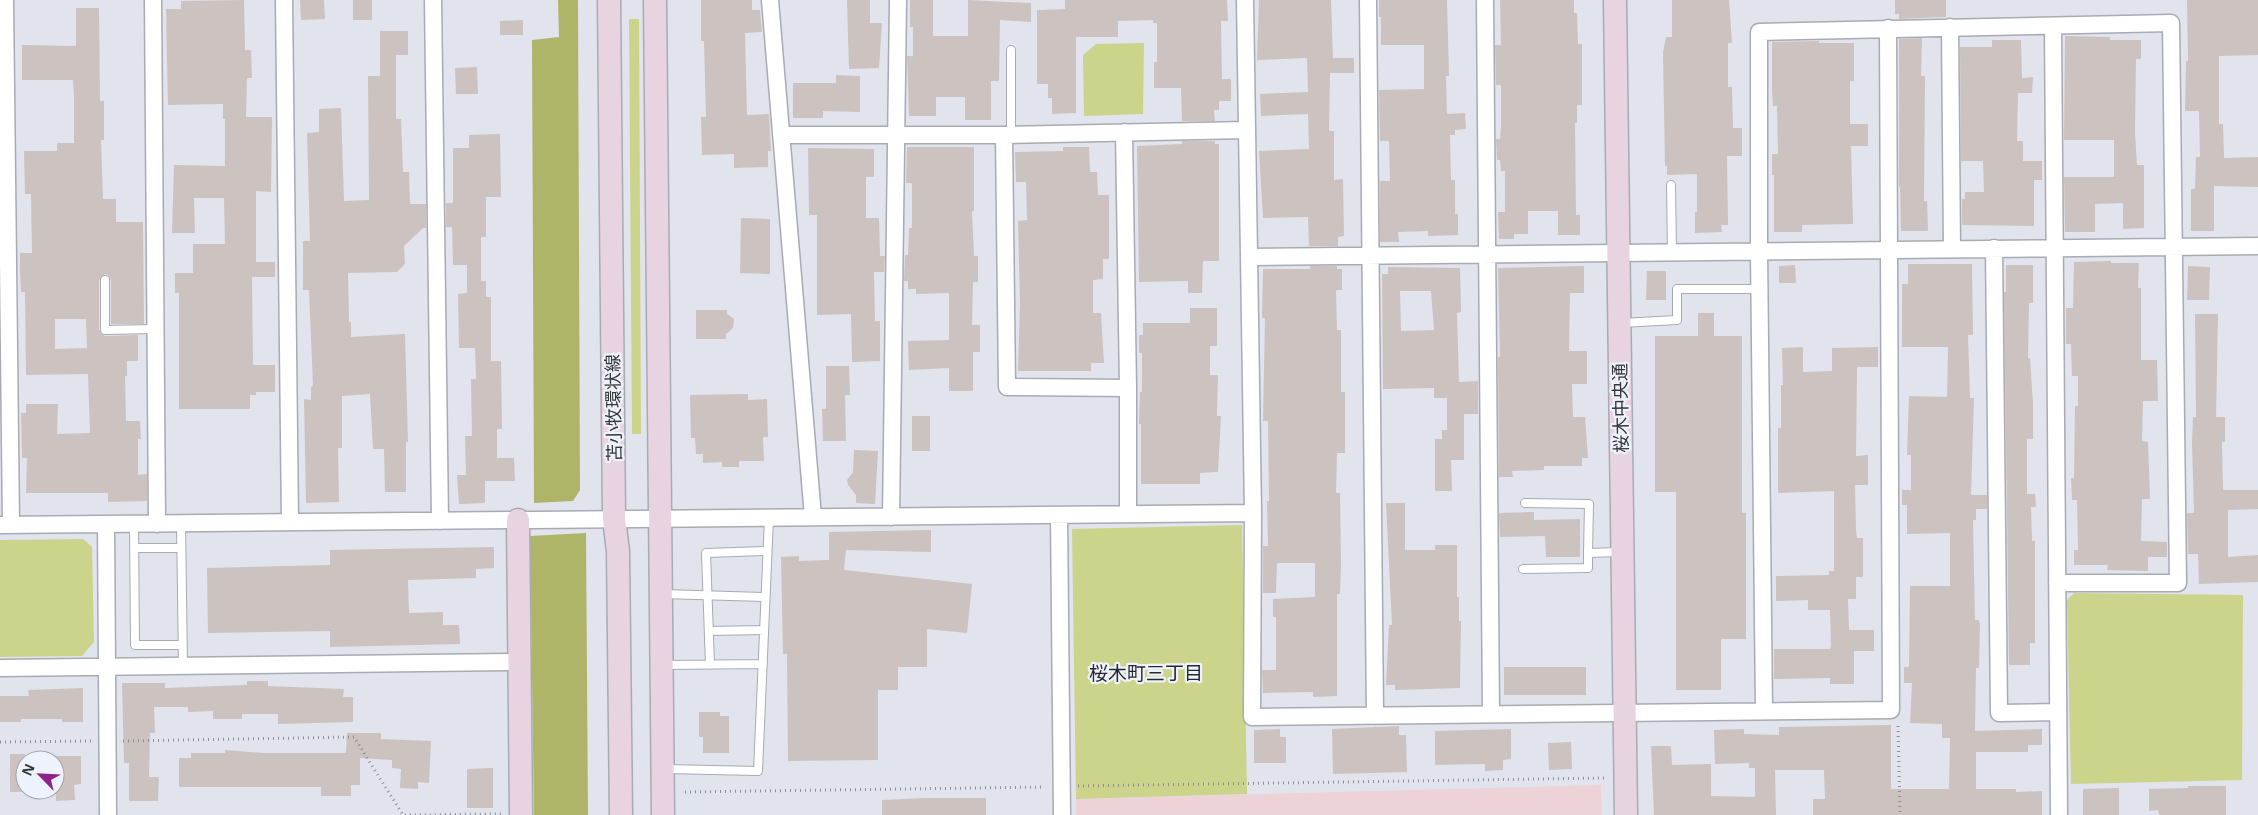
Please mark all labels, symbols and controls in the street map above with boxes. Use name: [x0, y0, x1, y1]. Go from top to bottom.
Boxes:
street label: 苫小牧環状線: [600, 354, 626, 462]
street label: 桜木中央通: [1607, 363, 1633, 453]
district label: 桜木町三丁目: [1089, 660, 1203, 686]
north arrow: [15, 750, 65, 800]
text: N: [17, 760, 39, 779]

